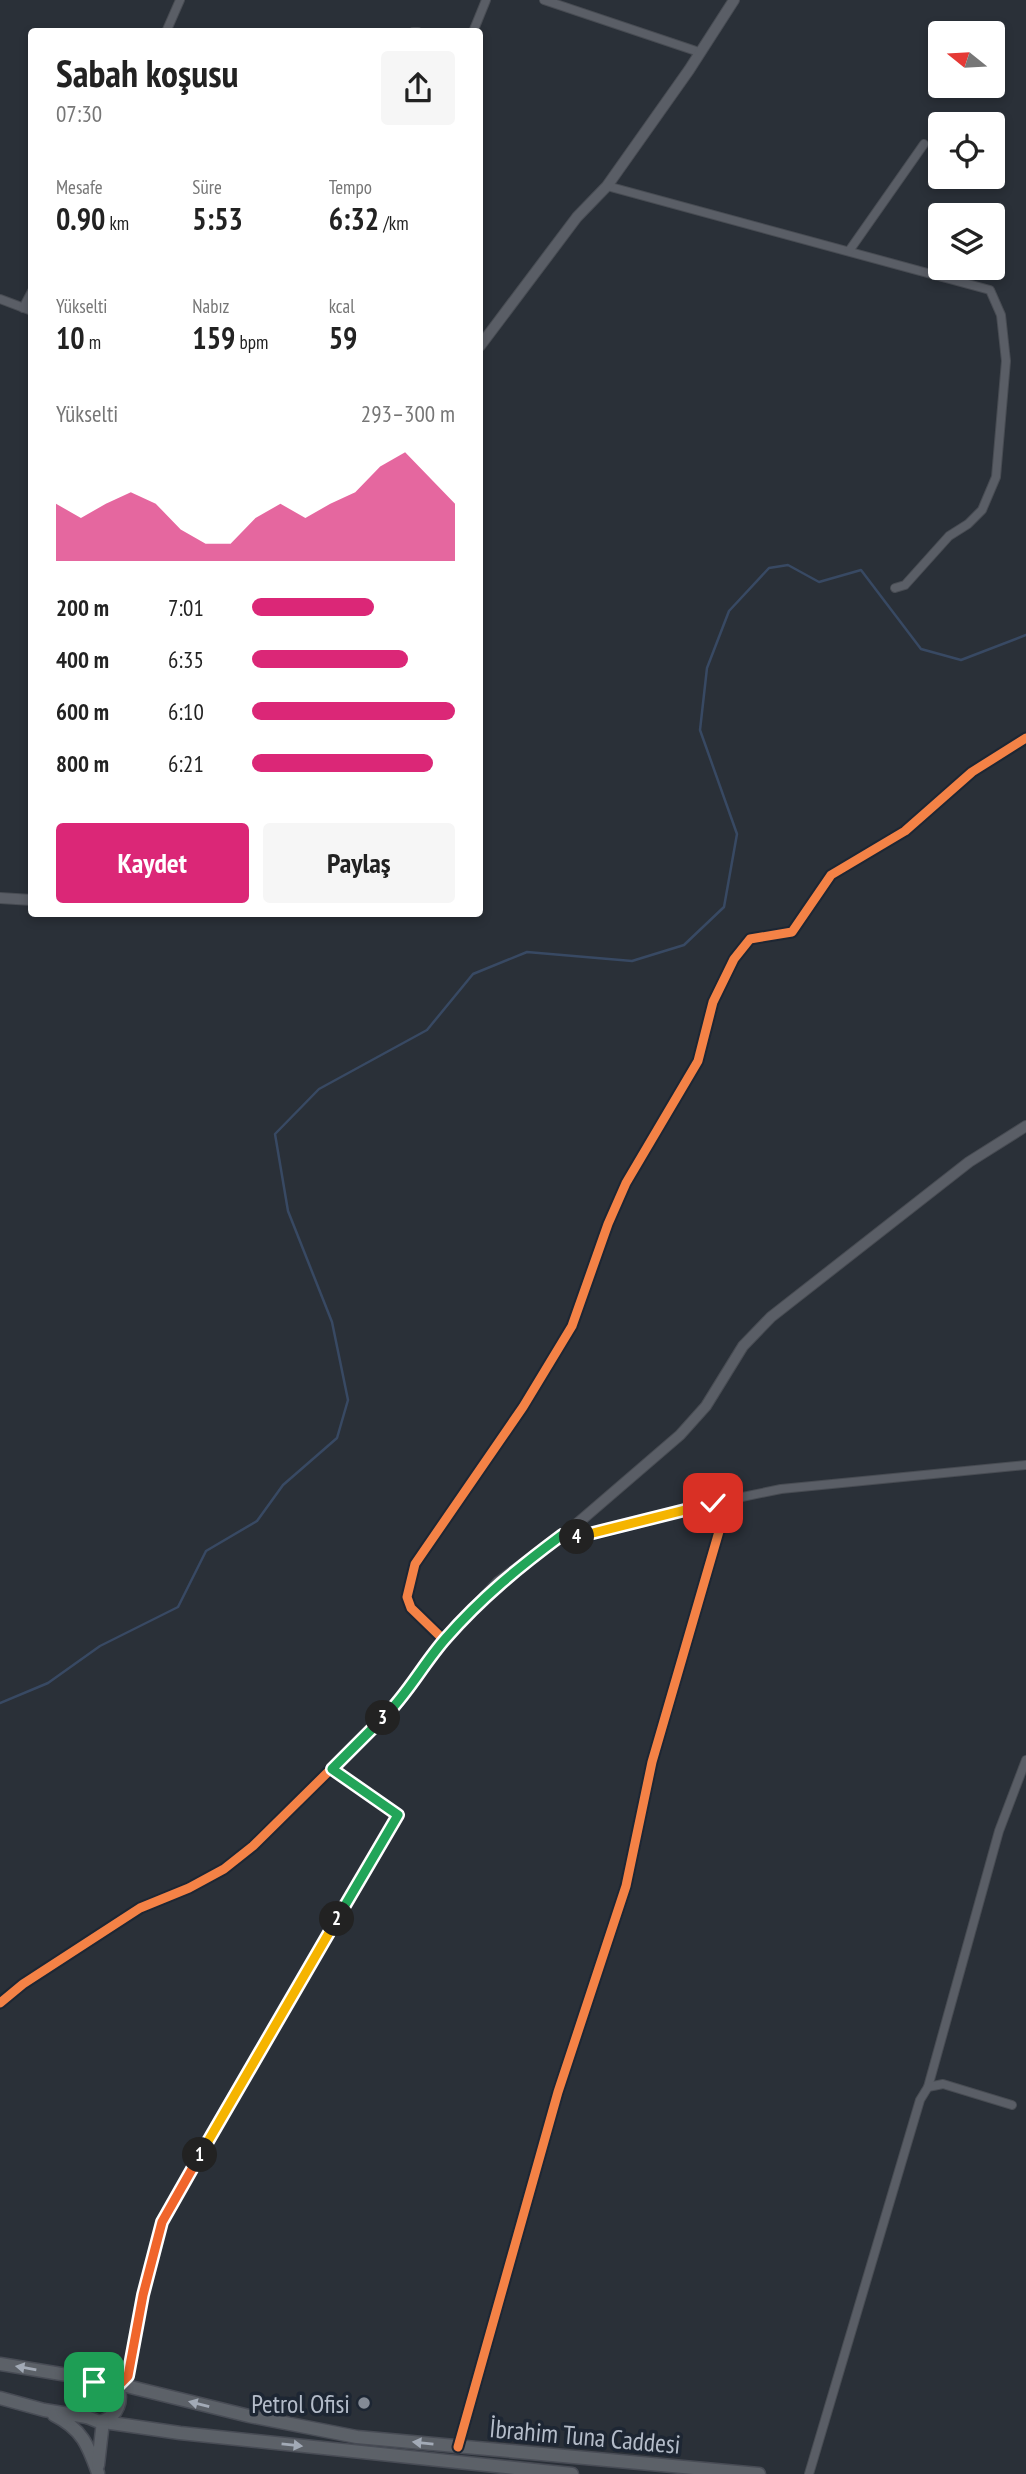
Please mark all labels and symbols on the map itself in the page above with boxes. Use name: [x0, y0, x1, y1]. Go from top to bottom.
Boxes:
north arrow: [928, 21, 1004, 98]
pin: [683, 1473, 743, 1533]
pin: 4: [560, 1520, 594, 1554]
pin: 3: [366, 1700, 400, 1736]
pin: 2: [320, 1902, 354, 1937]
pin: 1: [182, 2138, 218, 2172]
pin: [64, 2352, 124, 2412]
one-way arrow: [14, 2362, 36, 2373]
place label: Petrol Ofisi: [251, 2387, 350, 2420]
marker: Petrol Ofisi: [356, 2395, 372, 2411]
one-way arrow: [188, 2398, 210, 2409]
street label: İbrahim Tuna Caddesi: [488, 2411, 682, 2461]
one-way arrow: [412, 2438, 434, 2449]
one-way arrow: [281, 2440, 303, 2451]

